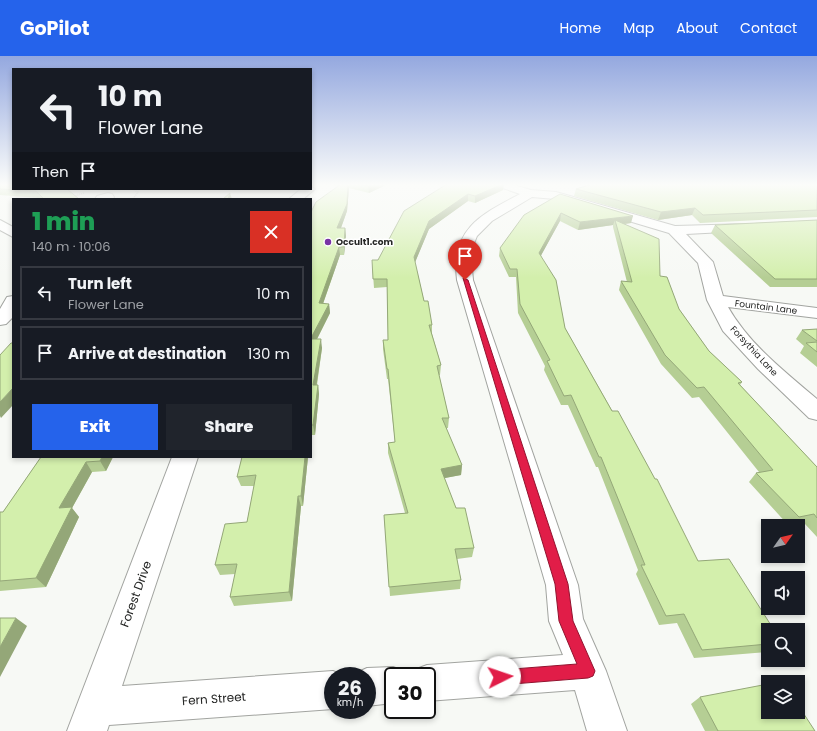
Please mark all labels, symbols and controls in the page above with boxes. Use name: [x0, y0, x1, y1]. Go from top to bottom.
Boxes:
text: GoPilot: [20, 15, 89, 42]
text: Home: [559, 18, 601, 38]
text: Map: [623, 18, 654, 38]
text: About: [676, 18, 718, 38]
text: Contact: [740, 18, 797, 38]
text: 10 m: [98, 77, 162, 116]
icon: left: [32, 84, 84, 136]
text: Flower Lane: [98, 115, 203, 140]
icon: arrive: [77, 160, 99, 182]
text: Then: [32, 161, 69, 182]
text: 1 min: [32, 205, 95, 238]
button: close: [250, 211, 292, 253]
place label: Occult1.com: [336, 236, 393, 248]
text: 140 m · 10:06: [32, 237, 111, 256]
marker: Occult1.com: [323, 237, 333, 247]
pin: [448, 239, 482, 280]
icon: arrive: [454, 245, 476, 267]
text: Turn left: [68, 273, 132, 294]
icon: left: [34, 282, 56, 304]
text: 10 m: [256, 283, 290, 304]
text: Flower Lane: [68, 295, 144, 314]
street label: Fountain Lane: [734, 297, 798, 317]
street label: Forsythia Lane: [728, 323, 781, 379]
icon: arrive: [34, 342, 56, 364]
text: Arrive at destination: [68, 343, 226, 364]
text: 130 m: [247, 343, 290, 364]
button: Exit: [32, 404, 158, 450]
button: Share: [166, 404, 292, 450]
north arrow: [761, 519, 805, 563]
map controls: [761, 519, 805, 719]
street label: Forest Drive: [116, 558, 155, 629]
button: sound: [761, 571, 805, 615]
button: search: [761, 623, 805, 667]
position arrow: [479, 656, 521, 698]
speed limit sign: 30: [384, 667, 436, 719]
text: 26: [338, 674, 362, 702]
button: layers: [761, 675, 805, 719]
street label: Fern Street: [181, 688, 246, 709]
text: km/h: [337, 695, 363, 710]

